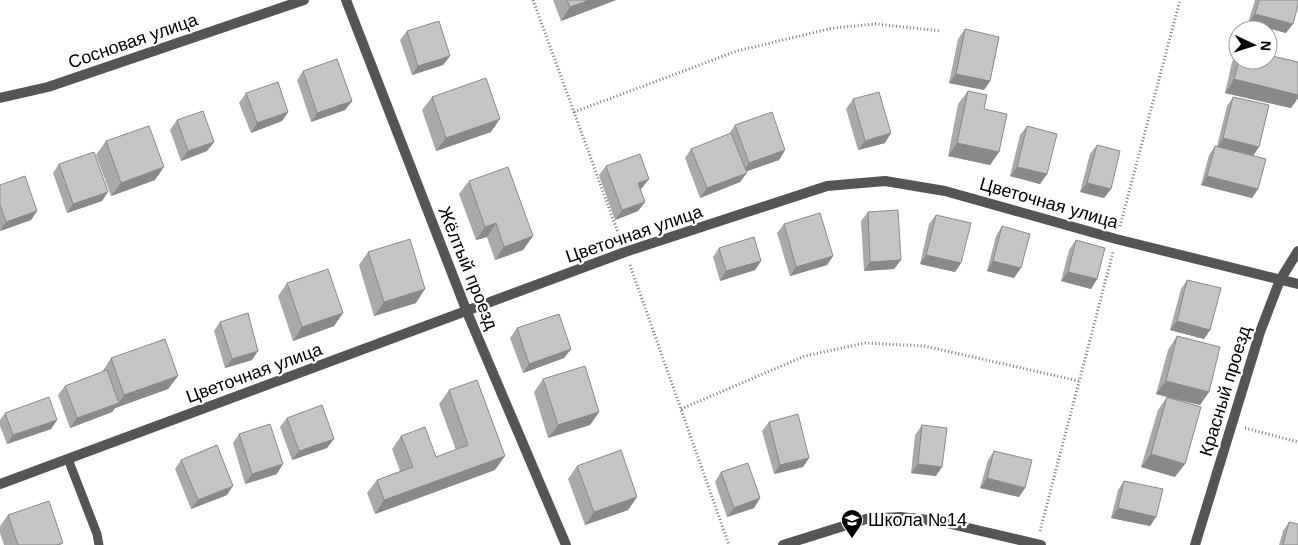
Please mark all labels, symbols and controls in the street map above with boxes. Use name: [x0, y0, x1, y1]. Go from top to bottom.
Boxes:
street label: Сосновая улица: [66, 9, 201, 73]
north arrow: [1228, 20, 1278, 70]
text: N: [1258, 40, 1274, 52]
street label: Цветочная улица: [977, 174, 1122, 233]
street label: Цветочная улица: [563, 201, 706, 267]
street label: Жёлтый проезд: [434, 203, 502, 333]
street label: Красный проезд: [1196, 323, 1254, 459]
street label: Цветочная улица: [183, 339, 326, 407]
school or university icon: Школа №14: [840, 508, 864, 539]
place label: Школа №14: [868, 510, 967, 530]

